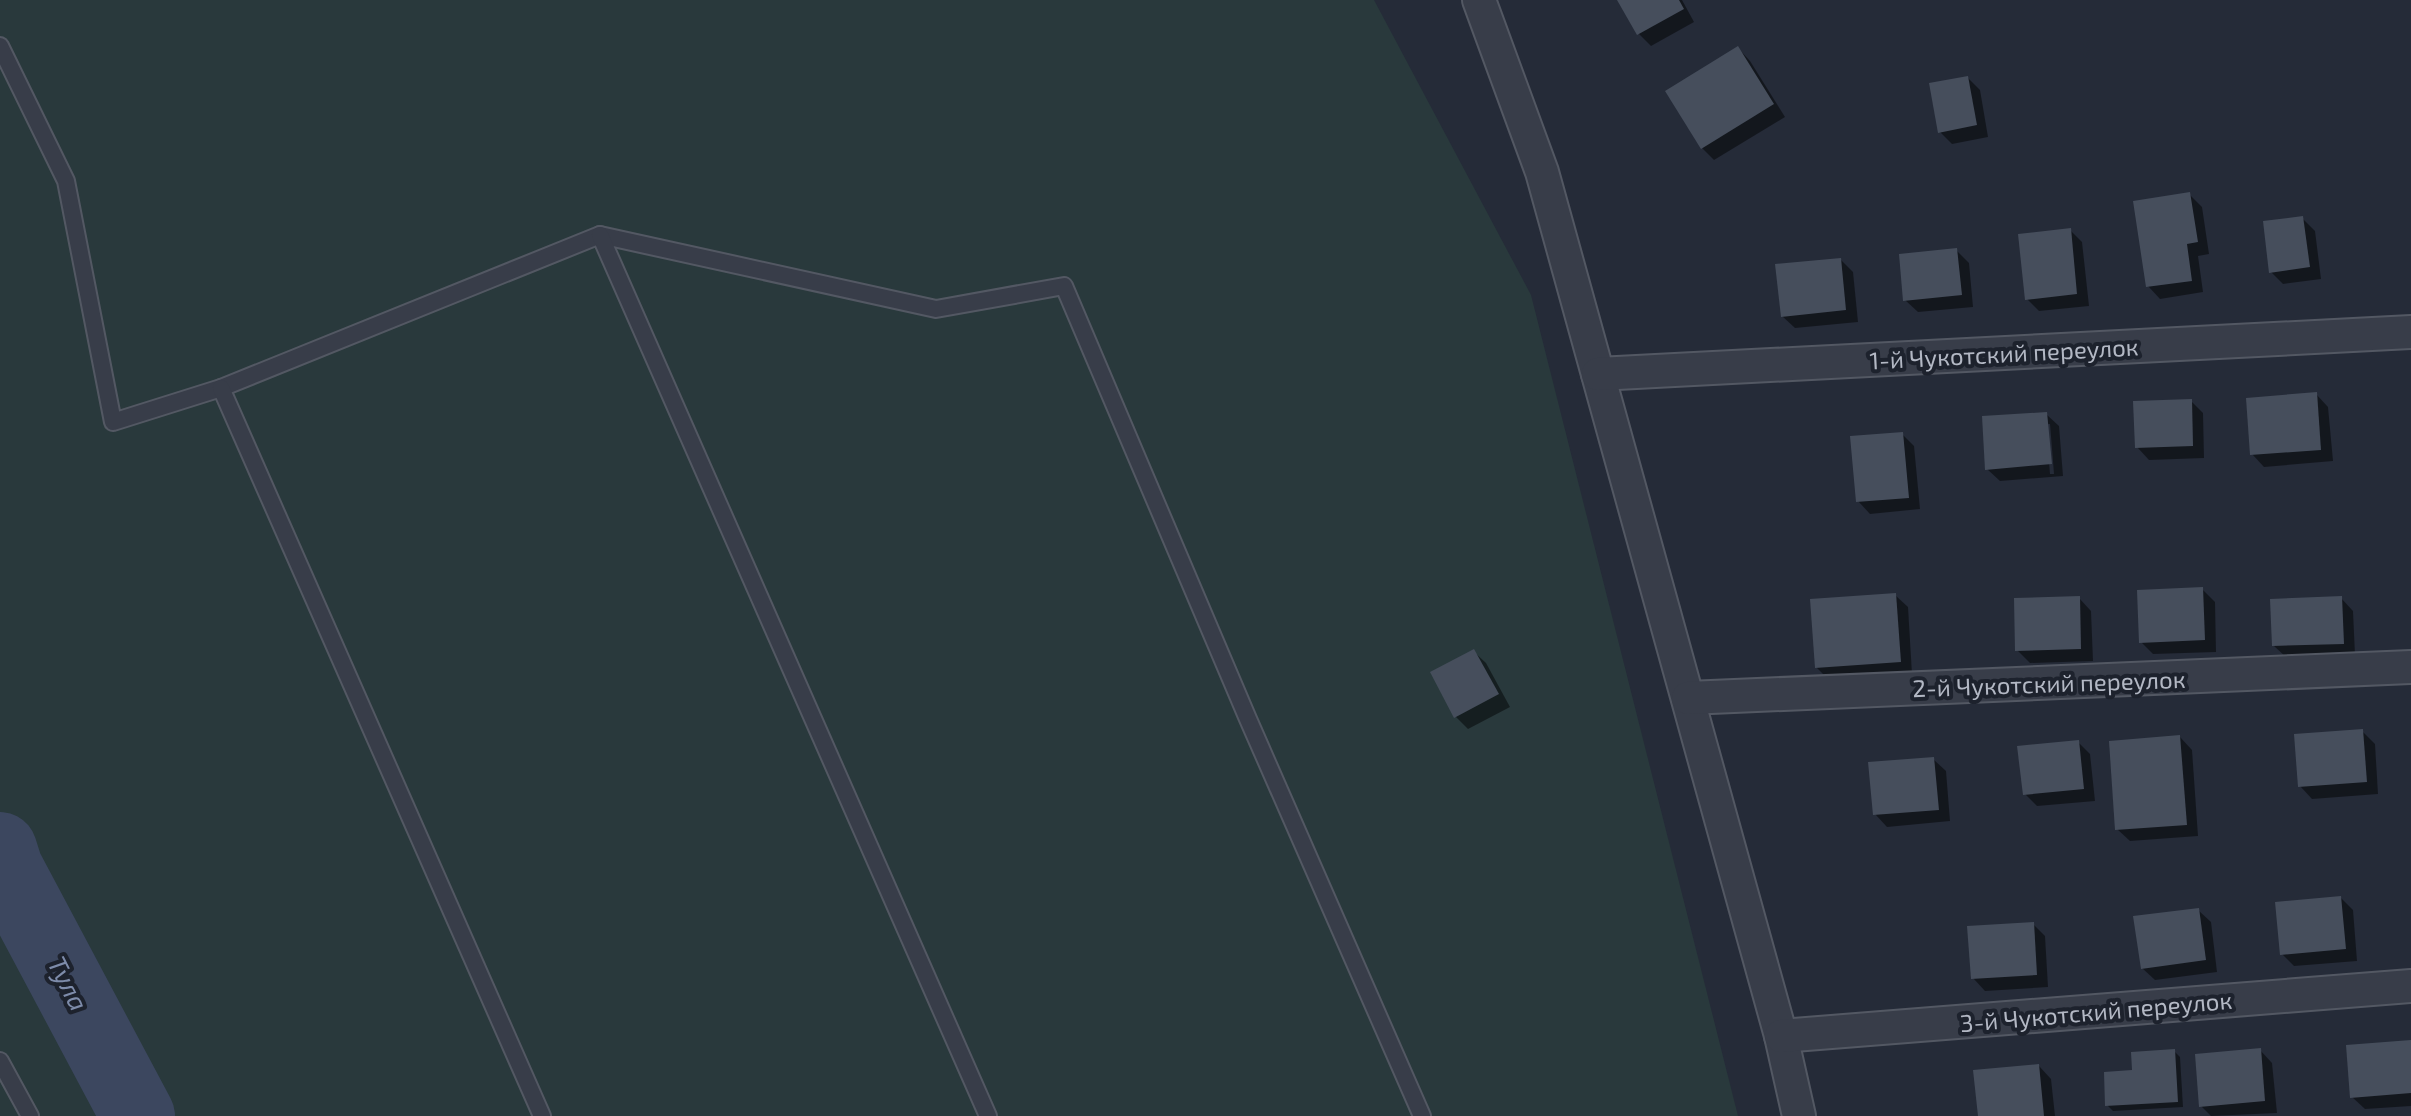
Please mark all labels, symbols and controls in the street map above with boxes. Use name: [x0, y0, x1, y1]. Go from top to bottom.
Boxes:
street label: 1-й Чукотский переулок: [1869, 331, 2139, 376]
street label: 2-й Чукотский переулок: [1912, 664, 2186, 703]
water label: Тула: [42, 951, 96, 1015]
street label: 3-й Чукотский переулок: [1959, 985, 2233, 1038]

